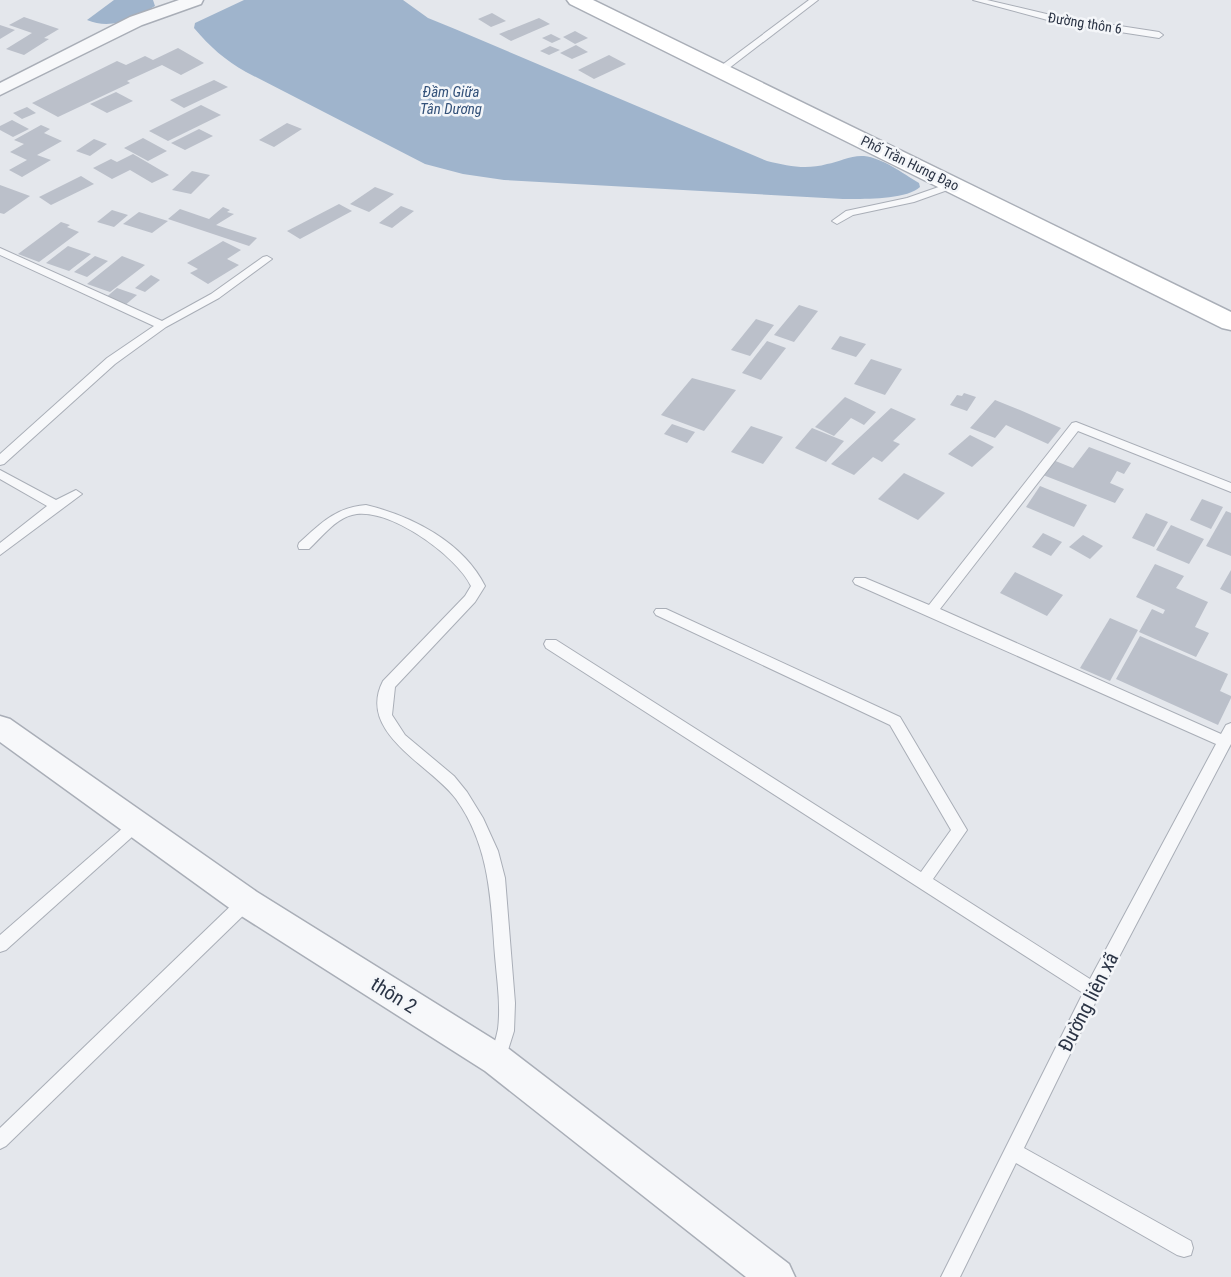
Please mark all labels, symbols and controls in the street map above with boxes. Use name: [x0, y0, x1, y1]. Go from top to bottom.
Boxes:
street label: Đường thôn 6: [1047, 9, 1123, 37]
water label: Đầm Giữa Tân Dương: [420, 83, 482, 118]
street label: Phố Trần Hưng Đạo: [858, 132, 962, 194]
street label: Đường liên xã: [1053, 948, 1123, 1056]
street label: thôn 2: [367, 972, 422, 1018]

